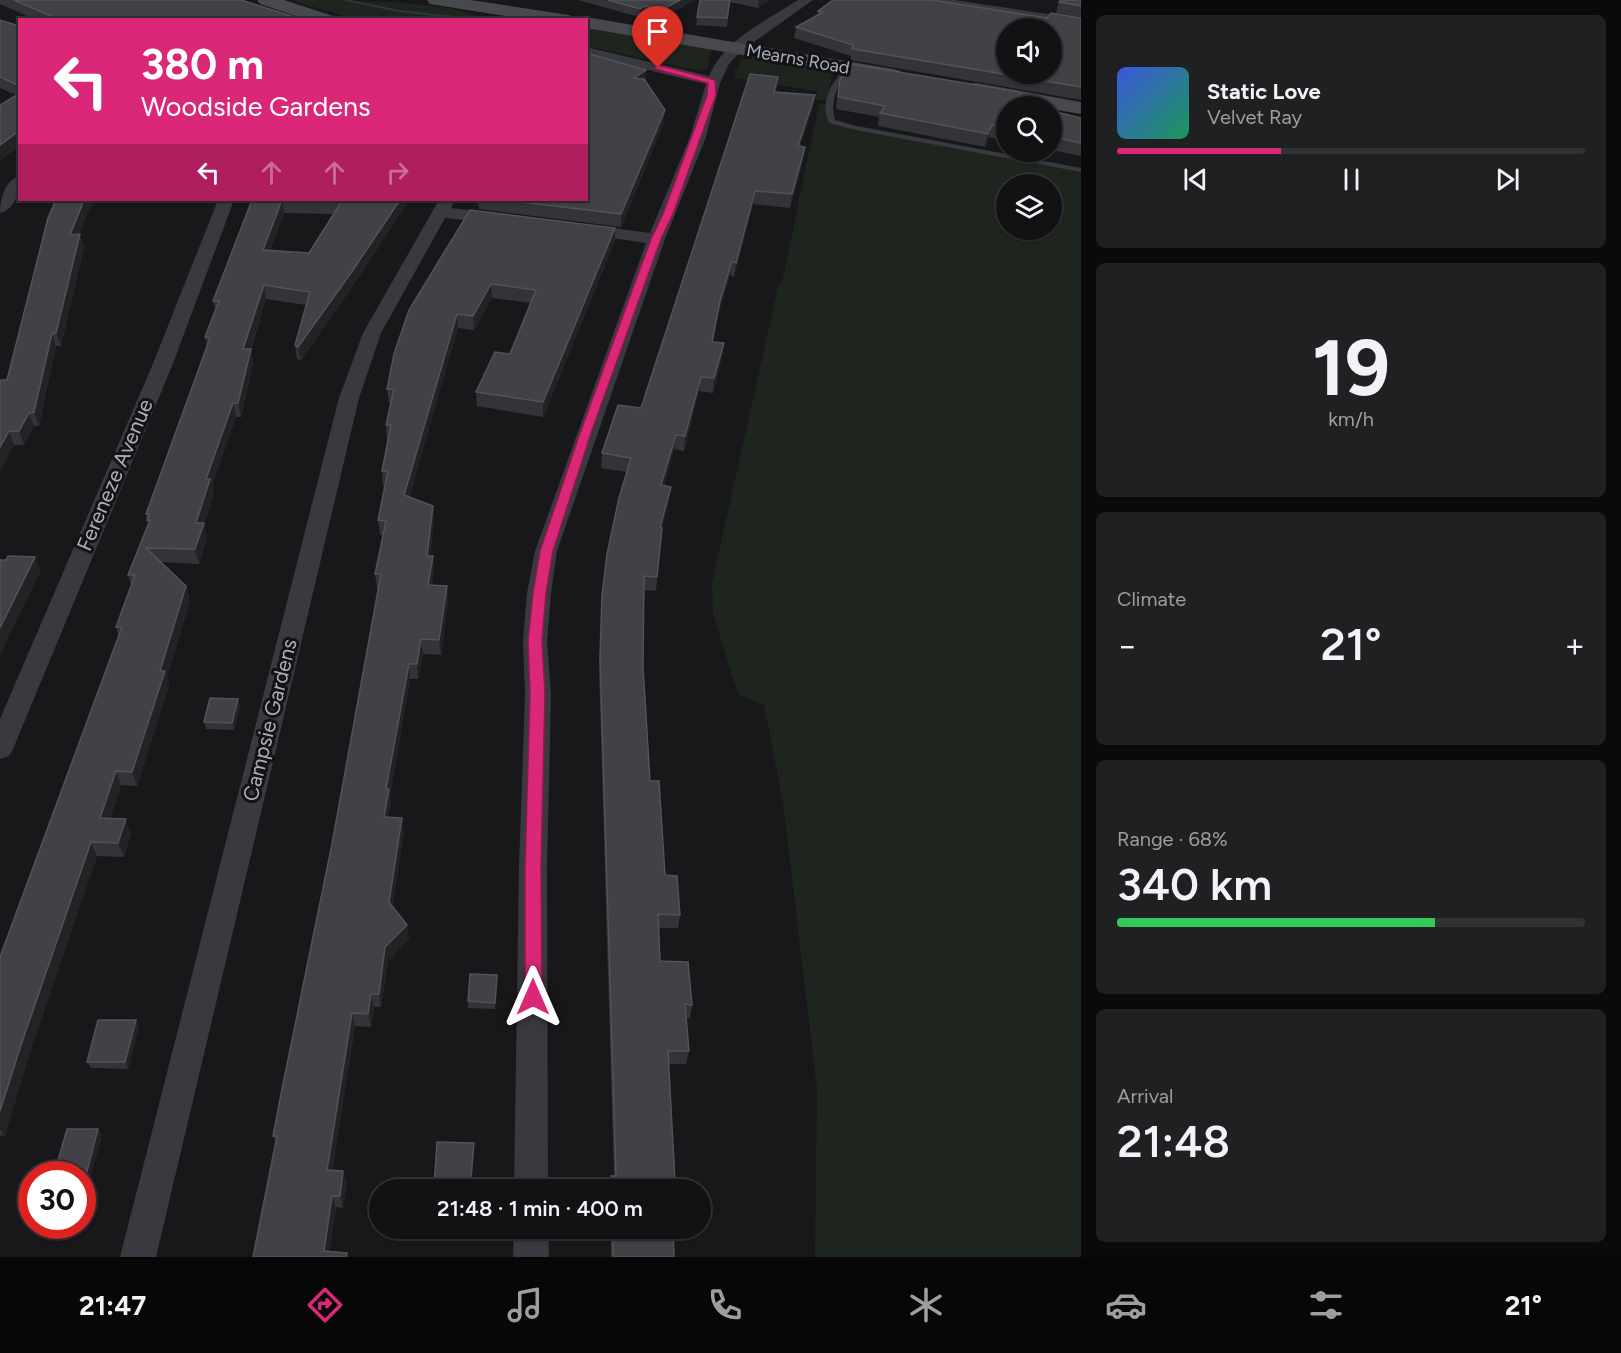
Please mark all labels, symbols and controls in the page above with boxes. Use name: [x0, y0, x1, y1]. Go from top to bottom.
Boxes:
pin: [632, 6, 683, 68]
icon: arrive: [641, 15, 674, 48]
map controls: [996, 18, 1062, 240]
button: sound: [996, 18, 1062, 84]
text: 380 m: [141, 39, 264, 90]
street label: Mearns Road: [745, 39, 851, 79]
icon: left: [42, 42, 120, 120]
text: Static Love: [1207, 78, 1321, 105]
text: Woodside Gardens: [141, 90, 371, 123]
button: search: [996, 96, 1062, 162]
text: Velvet Ray: [1207, 105, 1302, 129]
icon: left: [192, 156, 225, 189]
icon: ahead: [255, 156, 288, 189]
icon: ahead: [318, 156, 351, 189]
icon: right: [381, 156, 414, 189]
icon: previous: [1179, 163, 1212, 196]
icon: pause: [1335, 163, 1368, 196]
icon: next: [1491, 163, 1524, 196]
button: layers: [996, 174, 1062, 240]
text: 19: [1312, 321, 1390, 415]
street label: Fereneze Avenue: [71, 395, 158, 554]
text: km/h: [1328, 407, 1374, 431]
text: Climate: [1117, 587, 1186, 611]
text: 21°: [1320, 617, 1382, 671]
text: −: [1117, 626, 1138, 665]
text: +: [1564, 626, 1585, 665]
street label: Campsie Gardens: [237, 636, 302, 804]
text: Range · 68%: [1117, 827, 1228, 851]
text: 340 km: [1117, 857, 1272, 911]
position arrow: [501, 965, 565, 1029]
text: Arrival: [1117, 1084, 1173, 1108]
text: 21:48: [1117, 1114, 1230, 1168]
speed limit sign: 30: [18, 1161, 96, 1239]
text: 21:48 · 1 min · 400 m: [437, 1195, 643, 1222]
icon: directions: [304, 1284, 346, 1326]
icon: music: [504, 1284, 546, 1326]
icon: phone: [704, 1284, 746, 1326]
icon: climate: [905, 1284, 947, 1326]
icon: car: [1105, 1284, 1147, 1326]
icon: filters: [1305, 1284, 1347, 1326]
text: 21:47: [79, 1289, 146, 1322]
text: 21°: [1505, 1289, 1542, 1322]

